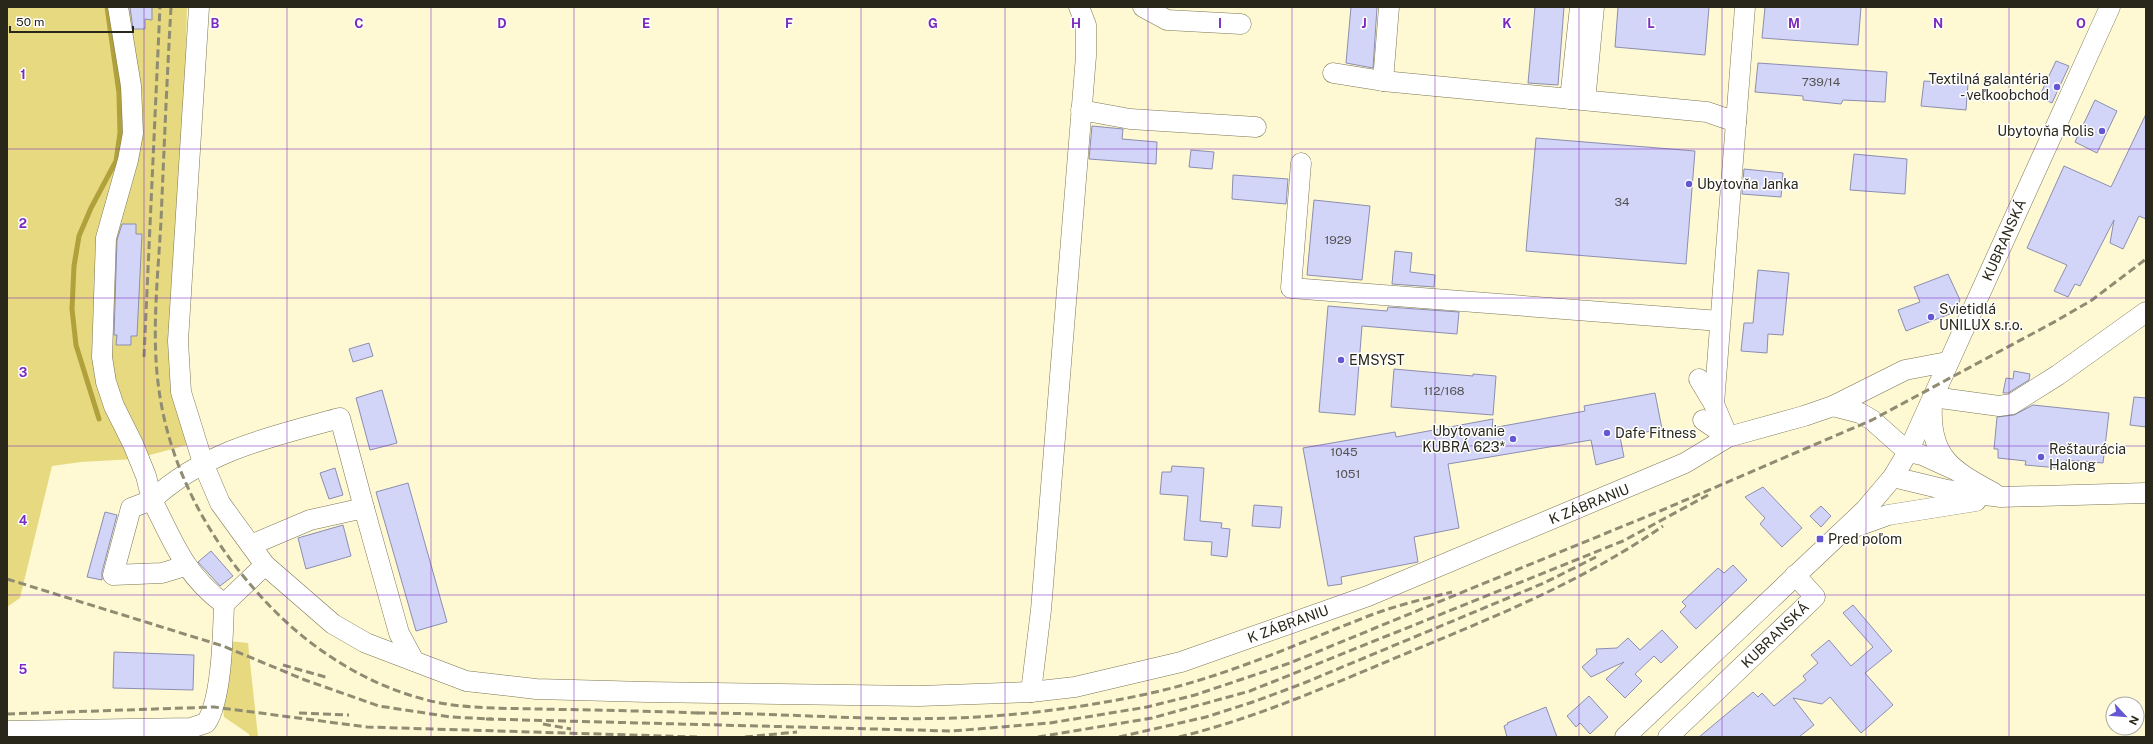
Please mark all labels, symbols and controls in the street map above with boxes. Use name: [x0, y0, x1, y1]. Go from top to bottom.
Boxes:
scale bar: [10, 8, 133, 34]
text: 50 m: [16, 15, 44, 29]
text: B: [211, 16, 220, 31]
text: C: [354, 16, 364, 31]
text: D: [497, 16, 507, 31]
text: E: [642, 16, 650, 31]
text: F: [785, 16, 793, 31]
text: G: [928, 16, 938, 31]
text: H: [1071, 16, 1081, 31]
text: I: [1218, 16, 1222, 31]
text: J: [1361, 16, 1367, 31]
text: K: [1502, 16, 1512, 31]
text: L: [1647, 16, 1655, 31]
text: M: [1788, 16, 1800, 31]
text: N: [1933, 16, 1943, 31]
text: O: [2076, 16, 2086, 31]
text: 1: [20, 67, 26, 82]
place label: Textilná galantéria - veľkoobchod: [1928, 71, 2049, 103]
house number: 739/14: [1802, 75, 1841, 89]
marker: Textilná galantéria - veľkoobchod: [2052, 82, 2062, 92]
place label: Ubytovňa Rolis: [1997, 123, 2094, 139]
marker: Ubytovňa Rolis: [2097, 126, 2107, 136]
place label: Ubytovňa Janka: [1697, 176, 1799, 192]
marker: Ubytovňa Janka: [1684, 179, 1694, 189]
house number: 34: [1614, 195, 1630, 209]
street label: KUBRANSKÁ: [1978, 196, 2029, 283]
text: 2: [19, 216, 27, 231]
house number: 1929: [1324, 233, 1352, 247]
place label: Svietidlá UNILUX s.r.o.: [1939, 301, 2023, 333]
marker: Svietidlá UNILUX s.r.o.: [1926, 312, 1936, 322]
place label: EMSYST: [1349, 352, 1405, 368]
marker: EMSYST: [1336, 355, 1346, 365]
text: 3: [19, 365, 28, 380]
house number: 112/168: [1423, 384, 1465, 398]
place label: Ubytovanie KUBRÁ 623*: [1422, 423, 1505, 455]
place label: Dafe Fitness: [1615, 425, 1696, 441]
marker: Dafe Fitness: [1602, 428, 1612, 438]
marker: Ubytovanie KUBRÁ 623*: [1508, 434, 1518, 444]
place label: Reštaurácia Halong: [2049, 441, 2126, 473]
house number: 1045: [1330, 445, 1358, 459]
marker: Reštaurácia Halong: [2036, 452, 2046, 462]
house number: 1051: [1336, 467, 1360, 481]
street label: K ZÁBRANIU: [1546, 480, 1631, 527]
text: 4: [19, 513, 28, 528]
place label: Pred poľom: [1828, 531, 1902, 547]
marker: Pred poľom: [1815, 534, 1825, 544]
street label: KUBRANSKÁ: [1737, 598, 1812, 671]
street label: K ZÁBRANIU: [1245, 601, 1331, 646]
text: 5: [19, 662, 28, 677]
north arrow: [2105, 696, 2145, 736]
text: N: [2127, 714, 2141, 727]

